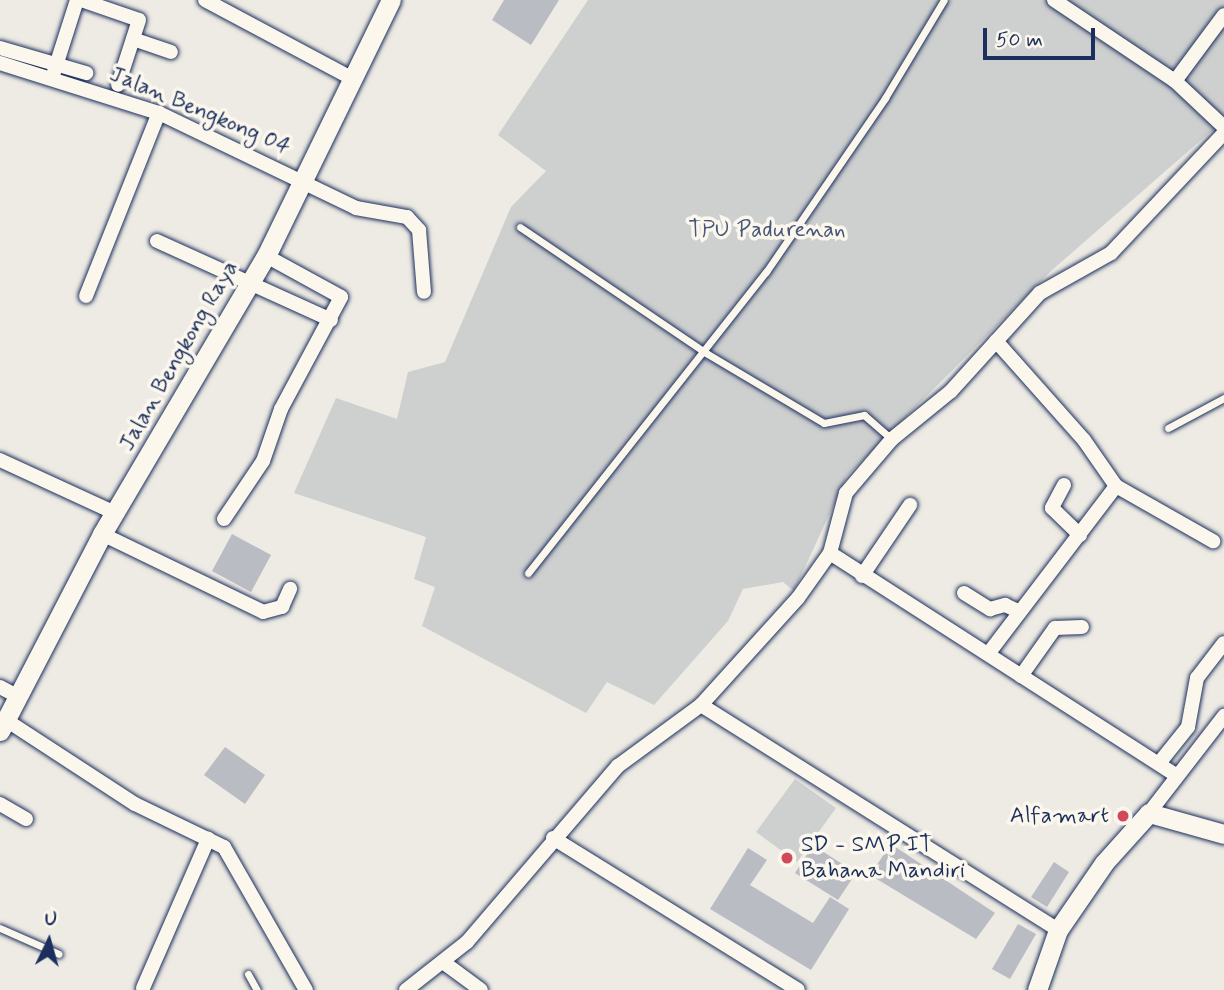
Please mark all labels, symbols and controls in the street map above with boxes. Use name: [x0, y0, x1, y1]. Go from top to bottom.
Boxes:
scale bar: [986, 14, 1098, 58]
text: 50 m: [996, 26, 1043, 54]
street label: Jalan Bengkong 04: [105, 60, 295, 162]
park label: TPU Padurenan: [692, 216, 842, 244]
street label: Jalan Bengkong Raya: [113, 256, 245, 456]
place label: Alfamart: [1010, 802, 1109, 830]
marker: Alfamart: [1115, 808, 1131, 824]
place label: SD - SMP IT Bahana Mandiri: [801, 831, 965, 885]
marker: SD - SMP IT Bahana Mandiri: [779, 850, 795, 866]
north arrow: [14, 906, 84, 976]
text: U: [44, 907, 58, 933]

